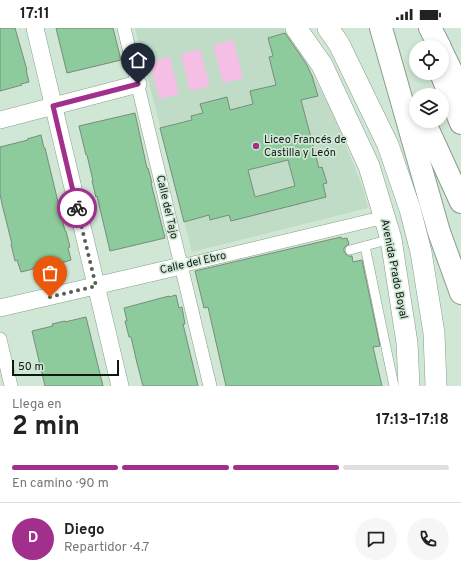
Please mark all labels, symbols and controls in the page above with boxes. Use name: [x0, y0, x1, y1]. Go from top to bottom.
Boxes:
text: 17:11: [20, 5, 50, 24]
map controls: [409, 40, 449, 128]
button: locate: [409, 40, 449, 80]
pin: [121, 43, 155, 84]
icon: home: [127, 49, 149, 71]
button: layers: [409, 88, 449, 128]
place label: Liceo Francés de Castilla y León: [264, 133, 347, 160]
marker: Liceo Francés de Castilla y León: [251, 141, 261, 151]
street label: Calle del Tajo: [153, 174, 181, 240]
courier: [57, 188, 97, 228]
icon: bike: [66, 197, 88, 219]
street label: Avenida Prado Boyal: [377, 218, 411, 320]
street label: Calle del Ebro: [158, 249, 228, 277]
pin: [33, 256, 67, 297]
icon: bag: [39, 262, 61, 284]
scale bar: [12, 358, 119, 377]
text: 50 m: [18, 360, 44, 374]
text: Llega en: [12, 397, 62, 413]
text: 2 min: [12, 411, 80, 444]
text: 17:13–17:18: [376, 411, 449, 430]
text: En camino · 90 m: [12, 476, 109, 492]
button: chat: [355, 518, 397, 560]
button: phone: [407, 518, 449, 560]
text: Diego: [64, 521, 105, 540]
text: D: [28, 529, 38, 548]
text: Repartidor · 4.7: [64, 540, 149, 556]

